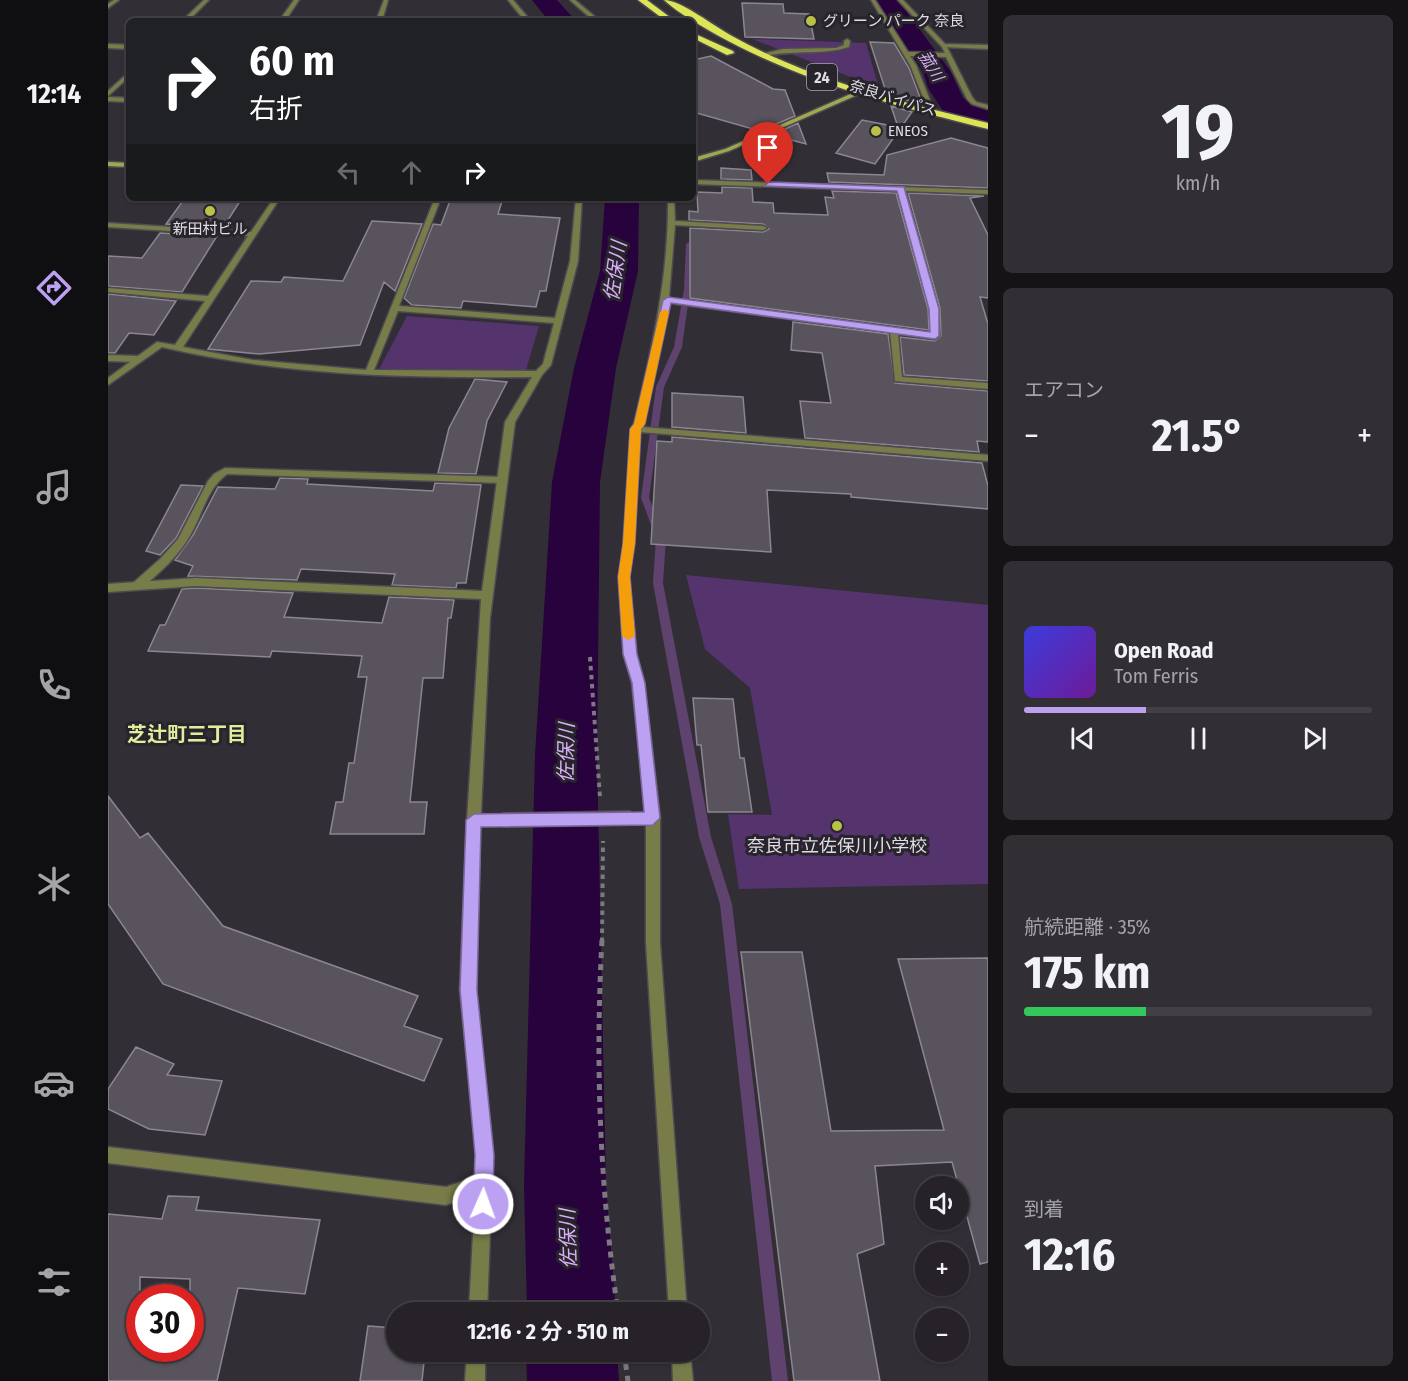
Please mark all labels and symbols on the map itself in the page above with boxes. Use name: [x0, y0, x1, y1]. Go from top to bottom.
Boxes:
place label: グリーン パーク 奈良: [823, 12, 964, 30]
marker: グリーン パーク 奈良: [804, 14, 818, 28]
water label: 菰川: [914, 47, 949, 86]
road number: 24: [807, 64, 837, 90]
street label: 奈良バイパス: [847, 76, 939, 120]
pin: [742, 122, 793, 184]
place label: ENEOS: [888, 122, 928, 140]
marker: ENEOS: [869, 124, 883, 138]
marker: 新田村ビル: [203, 204, 217, 218]
place label: 新田村ビル: [172, 220, 248, 238]
water label: 佐保川: [599, 238, 631, 302]
water label: 佐保川: [553, 721, 579, 783]
district label: 芝辻町三丁目: [127, 722, 247, 746]
marker: 奈良市立佐保川小学校: [830, 819, 844, 833]
place label: 奈良市立佐保川小学校: [747, 835, 927, 857]
position arrow: [451, 1172, 515, 1236]
water label: 佐保川: [555, 1207, 581, 1269]
speed limit sign: 30: [126, 1284, 204, 1362]

